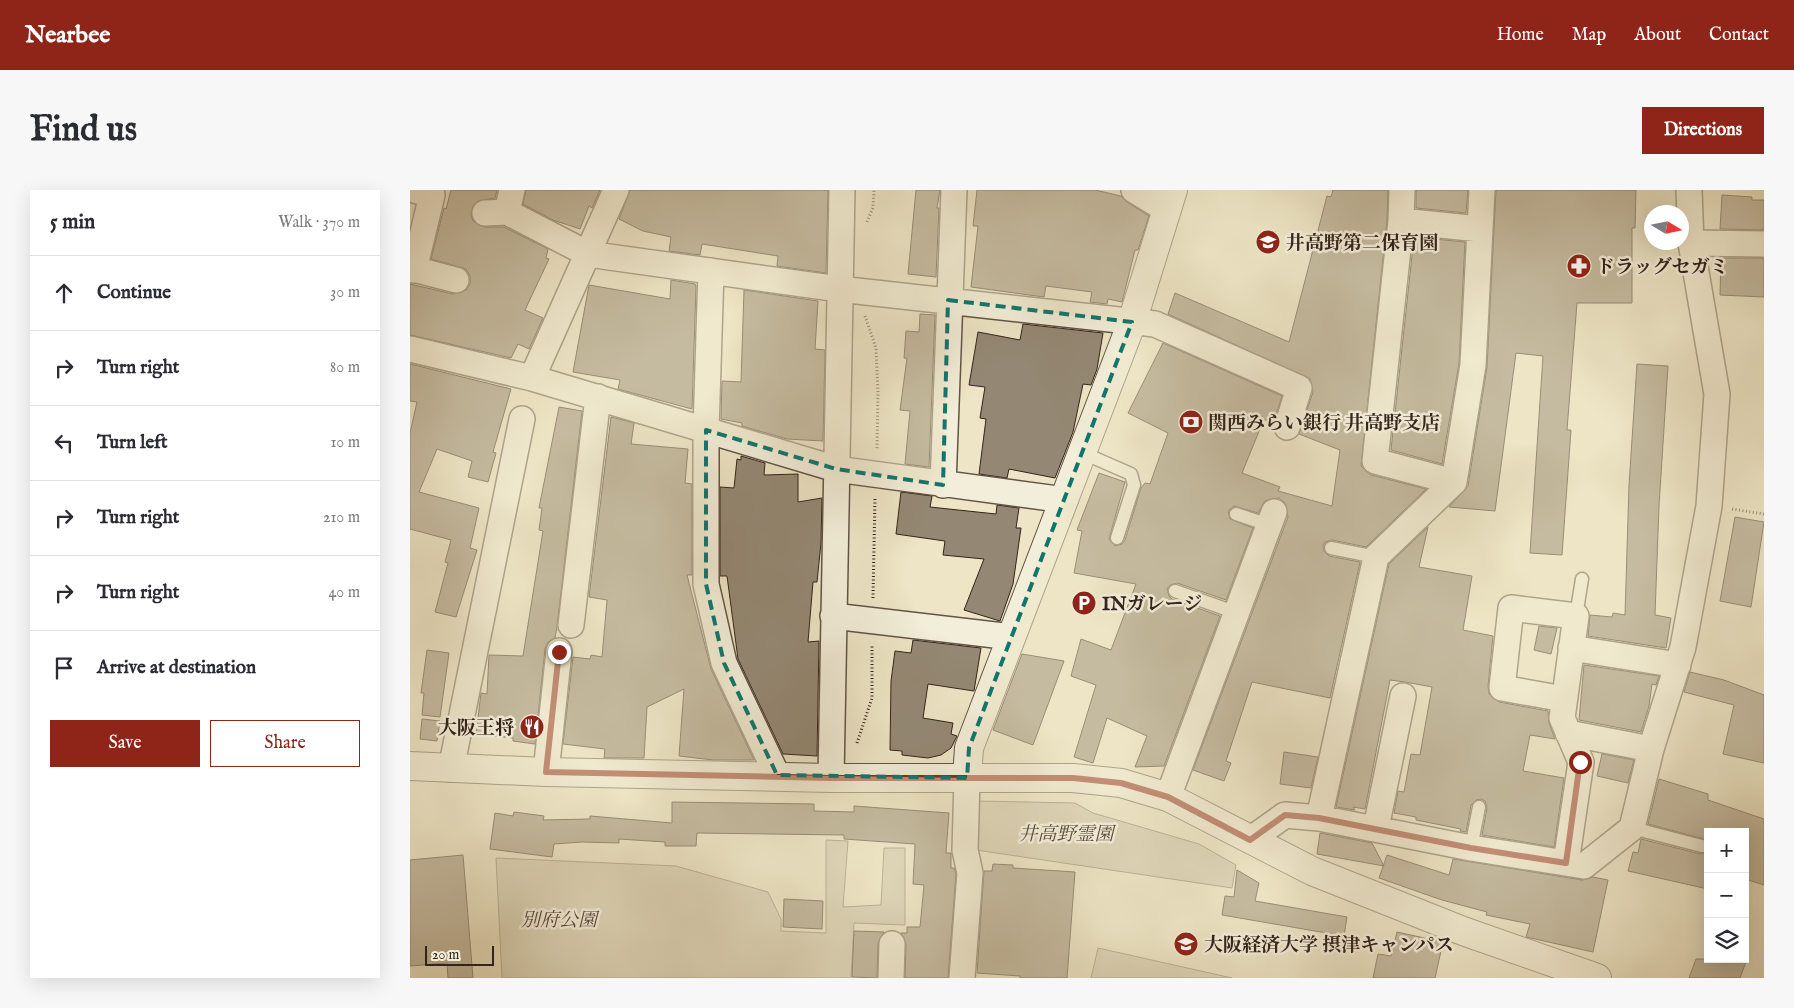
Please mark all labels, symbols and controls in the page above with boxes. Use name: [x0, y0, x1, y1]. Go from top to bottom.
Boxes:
text: Nearbee: [25, 20, 110, 51]
text: Home: [1497, 24, 1544, 47]
text: Map: [1572, 24, 1606, 47]
text: About: [1634, 24, 1681, 47]
text: Contact: [1709, 24, 1769, 47]
button: Directions: [1642, 107, 1764, 154]
text: Find us: [30, 108, 137, 153]
north arrow: [1644, 205, 1689, 250]
text: 5 min: [50, 209, 95, 236]
text: Walk · 370 m: [278, 213, 360, 233]
school or university icon: 井高野第二保育園: [1255, 229, 1281, 255]
place label: 井高野第二保育園: [1286, 232, 1438, 256]
pharmacy icon: ドラッグセガミ: [1566, 253, 1592, 279]
place label: ドラッグセガミ: [1596, 256, 1729, 280]
icon: ahead: [50, 279, 78, 307]
text: Continue: [97, 281, 171, 305]
text: 30 m: [330, 283, 360, 303]
icon: right: [50, 354, 78, 382]
text: Turn right: [97, 356, 179, 380]
text: 80 m: [330, 358, 360, 378]
bank icon: 関西みらい銀行 井高野支店: [1178, 409, 1204, 435]
place label: 関西みらい銀行 井高野支店: [1208, 412, 1440, 436]
icon: left: [50, 429, 78, 457]
text: Turn left: [97, 431, 168, 455]
text: 10 m: [330, 433, 360, 453]
icon: right: [50, 504, 78, 532]
text: Turn right: [97, 506, 179, 530]
text: 210 m: [323, 508, 360, 528]
icon: right: [50, 579, 78, 607]
text: Turn right: [97, 581, 179, 605]
text: 40 m: [328, 583, 360, 603]
parking icon: INガレージ: [1071, 590, 1097, 616]
place label: INガレージ: [1102, 593, 1202, 617]
route end: [548, 641, 571, 664]
icon: arrive: [50, 654, 78, 682]
text: Arrive at destination: [97, 656, 256, 680]
restaurant icon: 大阪王将: [519, 714, 545, 740]
place label: 大阪王将: [438, 717, 514, 741]
button: Save: [50, 720, 200, 767]
button: Share: [210, 720, 360, 767]
route start: [1569, 751, 1592, 774]
park label: 井高野霊園: [1018, 823, 1116, 847]
map controls: [1704, 828, 1749, 963]
button: +: [1704, 828, 1749, 873]
button: −: [1704, 873, 1749, 918]
park label: 別府公園: [521, 909, 600, 933]
button: layers: [1704, 918, 1749, 963]
school or university icon: 大阪経済大学 摂津キャンパス: [1173, 931, 1199, 957]
place label: 大阪経済大学 摂津キャンパス: [1204, 934, 1454, 958]
scale bar: [425, 943, 494, 966]
text: 20 m: [432, 946, 459, 964]

